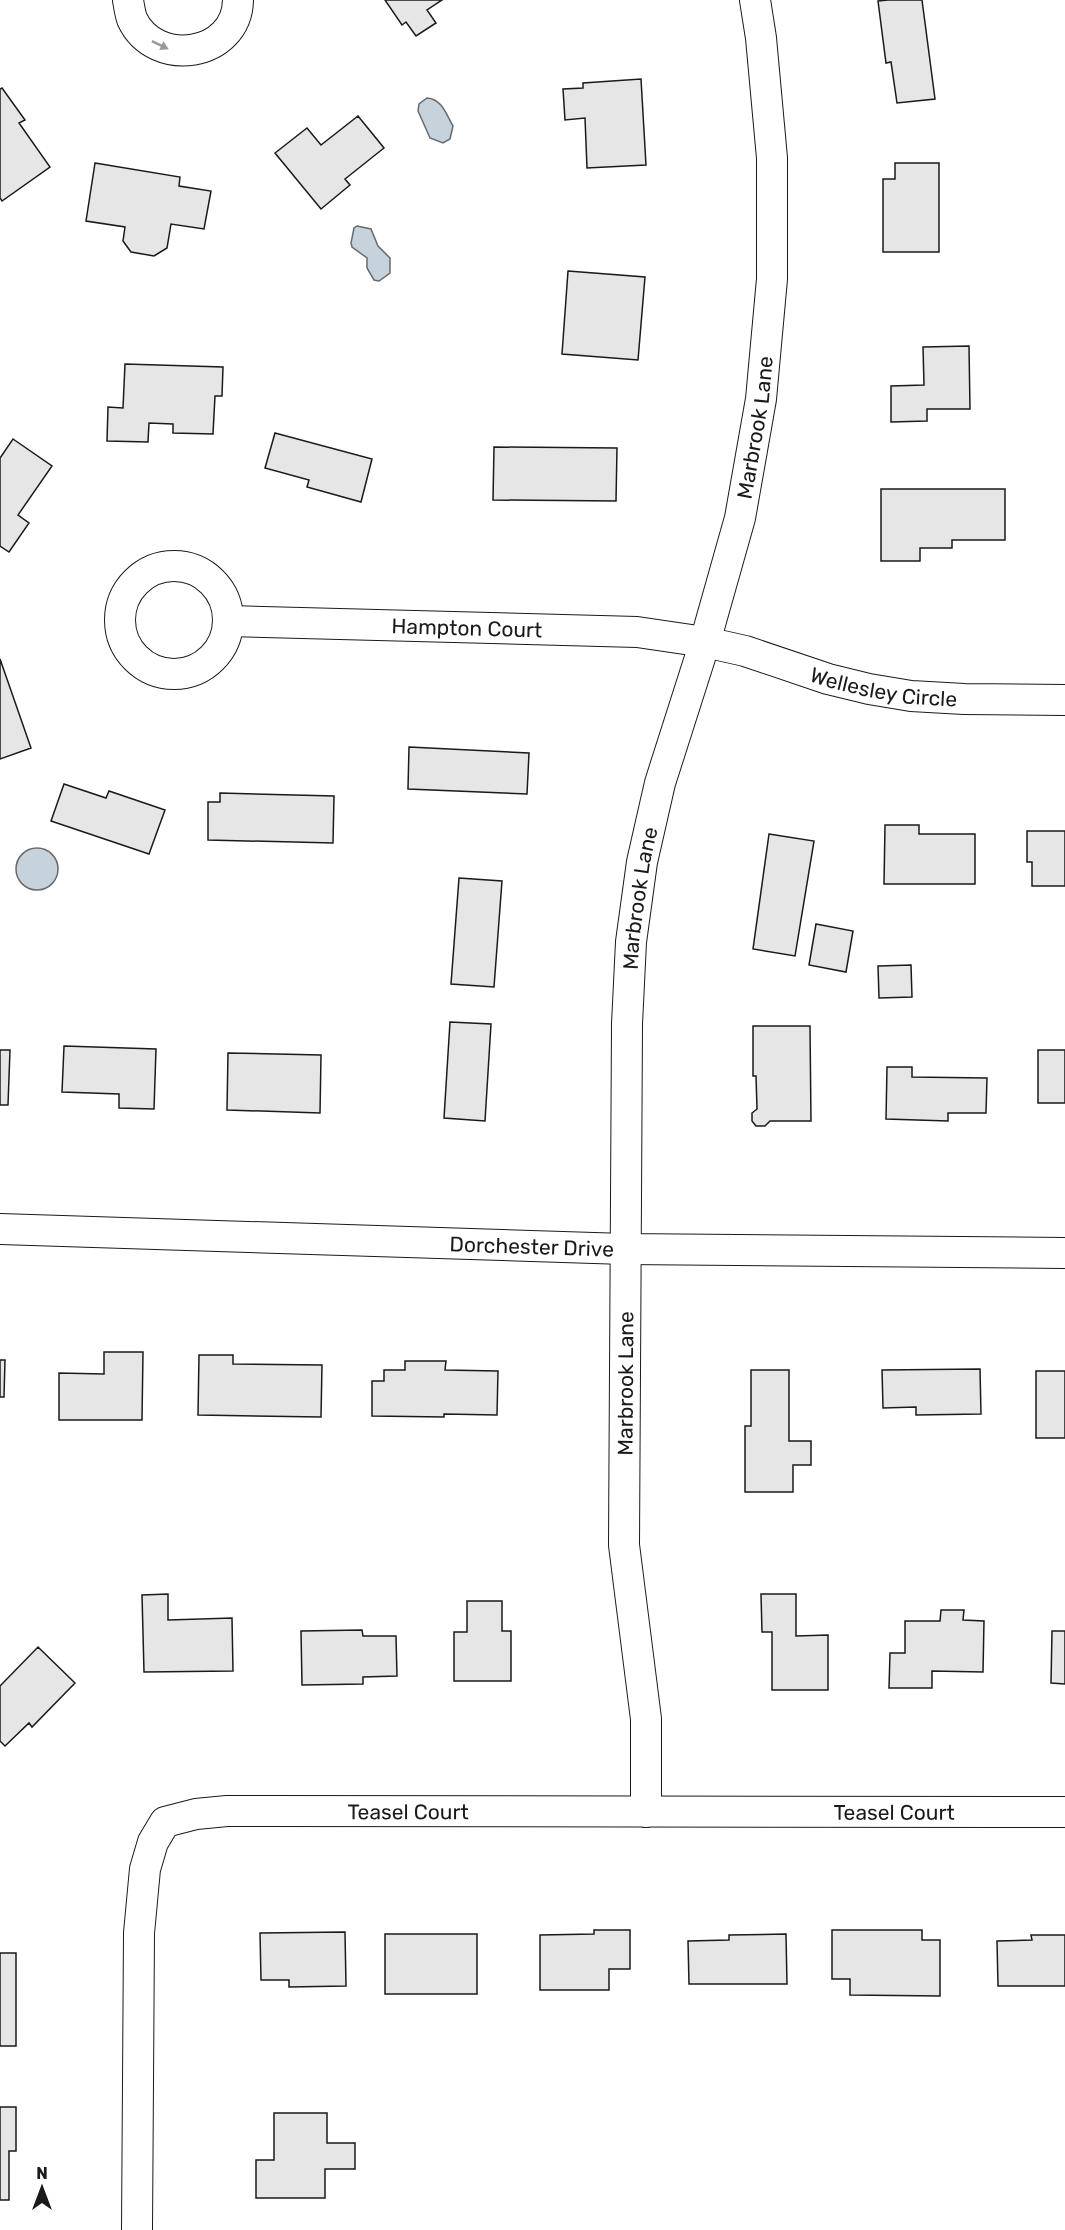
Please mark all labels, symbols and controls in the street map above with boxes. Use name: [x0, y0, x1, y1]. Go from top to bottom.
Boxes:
one-way arrow: [151, 39, 169, 49]
street label: Marbrook Lane: [731, 355, 777, 501]
street label: Hampton Court: [391, 613, 543, 642]
street label: Wellesley Circle: [807, 661, 958, 711]
street label: Marbrook Lane: [617, 824, 662, 970]
street label: Dorchester Drive: [449, 1231, 614, 1261]
street label: Marbrook Lane: [612, 1311, 638, 1456]
street label: Teasel Court: [347, 1799, 469, 1824]
street label: Teasel Court: [833, 1799, 955, 1824]
north arrow: [12, 2158, 72, 2218]
text: N: [36, 2164, 48, 2183]

